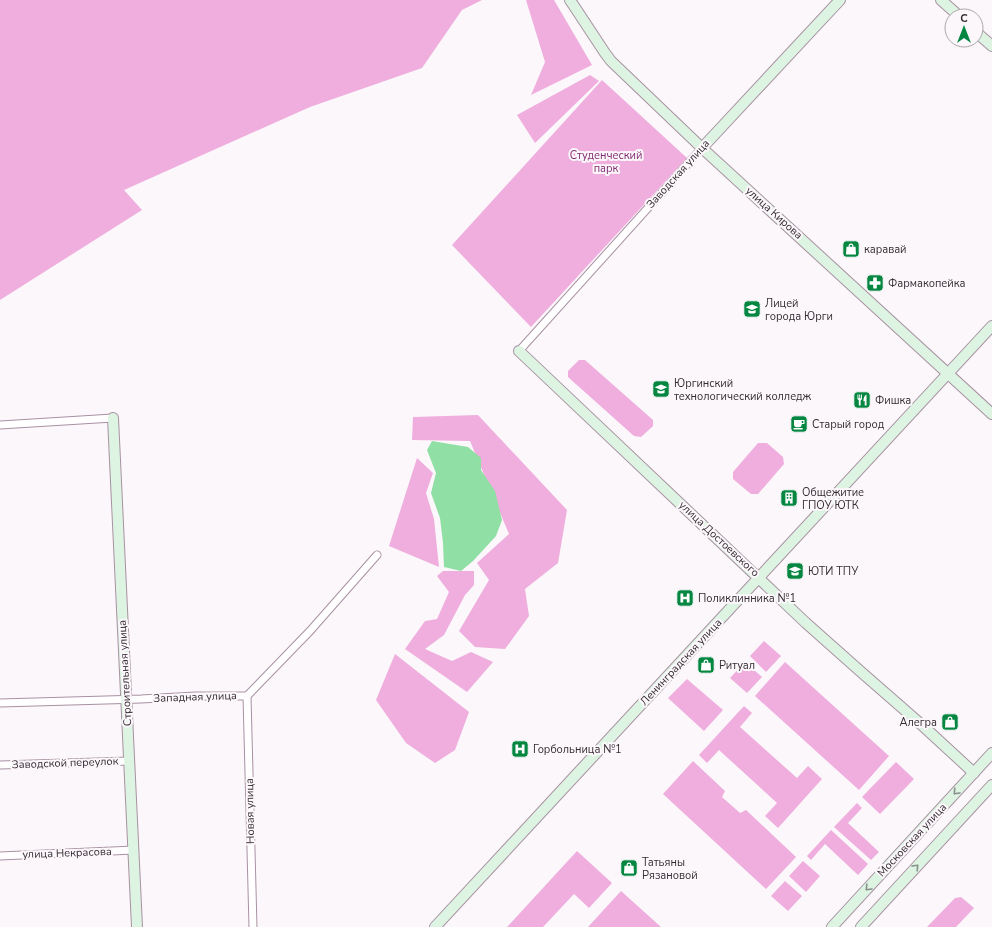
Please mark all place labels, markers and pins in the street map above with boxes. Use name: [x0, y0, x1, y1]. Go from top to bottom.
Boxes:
shop icon: каравай: [841, 239, 861, 259]
place label: каравай: [864, 242, 907, 257]
pharmacy icon: Фармакопейка: [865, 273, 885, 293]
place label: Фармакопейка: [888, 276, 966, 291]
place label: Лицей города Юрги: [765, 296, 833, 324]
school or university icon: Лицей города Юрги: [742, 299, 762, 319]
place label: Юргинский технологический колледж: [674, 376, 812, 404]
school or university icon: Юргинский технологический колледж: [651, 379, 671, 399]
restaurant icon: Фишка: [852, 390, 872, 410]
place label: Фишка: [875, 393, 911, 408]
cafe icon: Старый город: [789, 414, 809, 434]
place label: Старый город: [812, 417, 885, 432]
place label: Общежитие ГПОУ ЮТК: [802, 485, 864, 513]
building icon: Общежитие ГПОУ ЮТК: [779, 488, 799, 508]
school or university icon: ЮТИ ТПУ: [785, 561, 805, 581]
place label: ЮТИ ТПУ: [808, 564, 859, 579]
hospital icon: Поликлинника №1: [675, 588, 695, 608]
place label: Поликлинника №1: [698, 591, 796, 606]
shop icon: Ритуал: [696, 655, 716, 675]
place label: Ритуал: [719, 658, 755, 673]
shop icon: Алегра: [940, 712, 960, 732]
place label: Алегра: [899, 715, 937, 730]
hospital icon: Горбольница №1: [510, 739, 530, 759]
place label: Горбольница №1: [533, 742, 622, 757]
place label: Татьяны Рязановой: [642, 855, 698, 883]
shop icon: Татьяны Рязановой: [619, 858, 639, 878]

